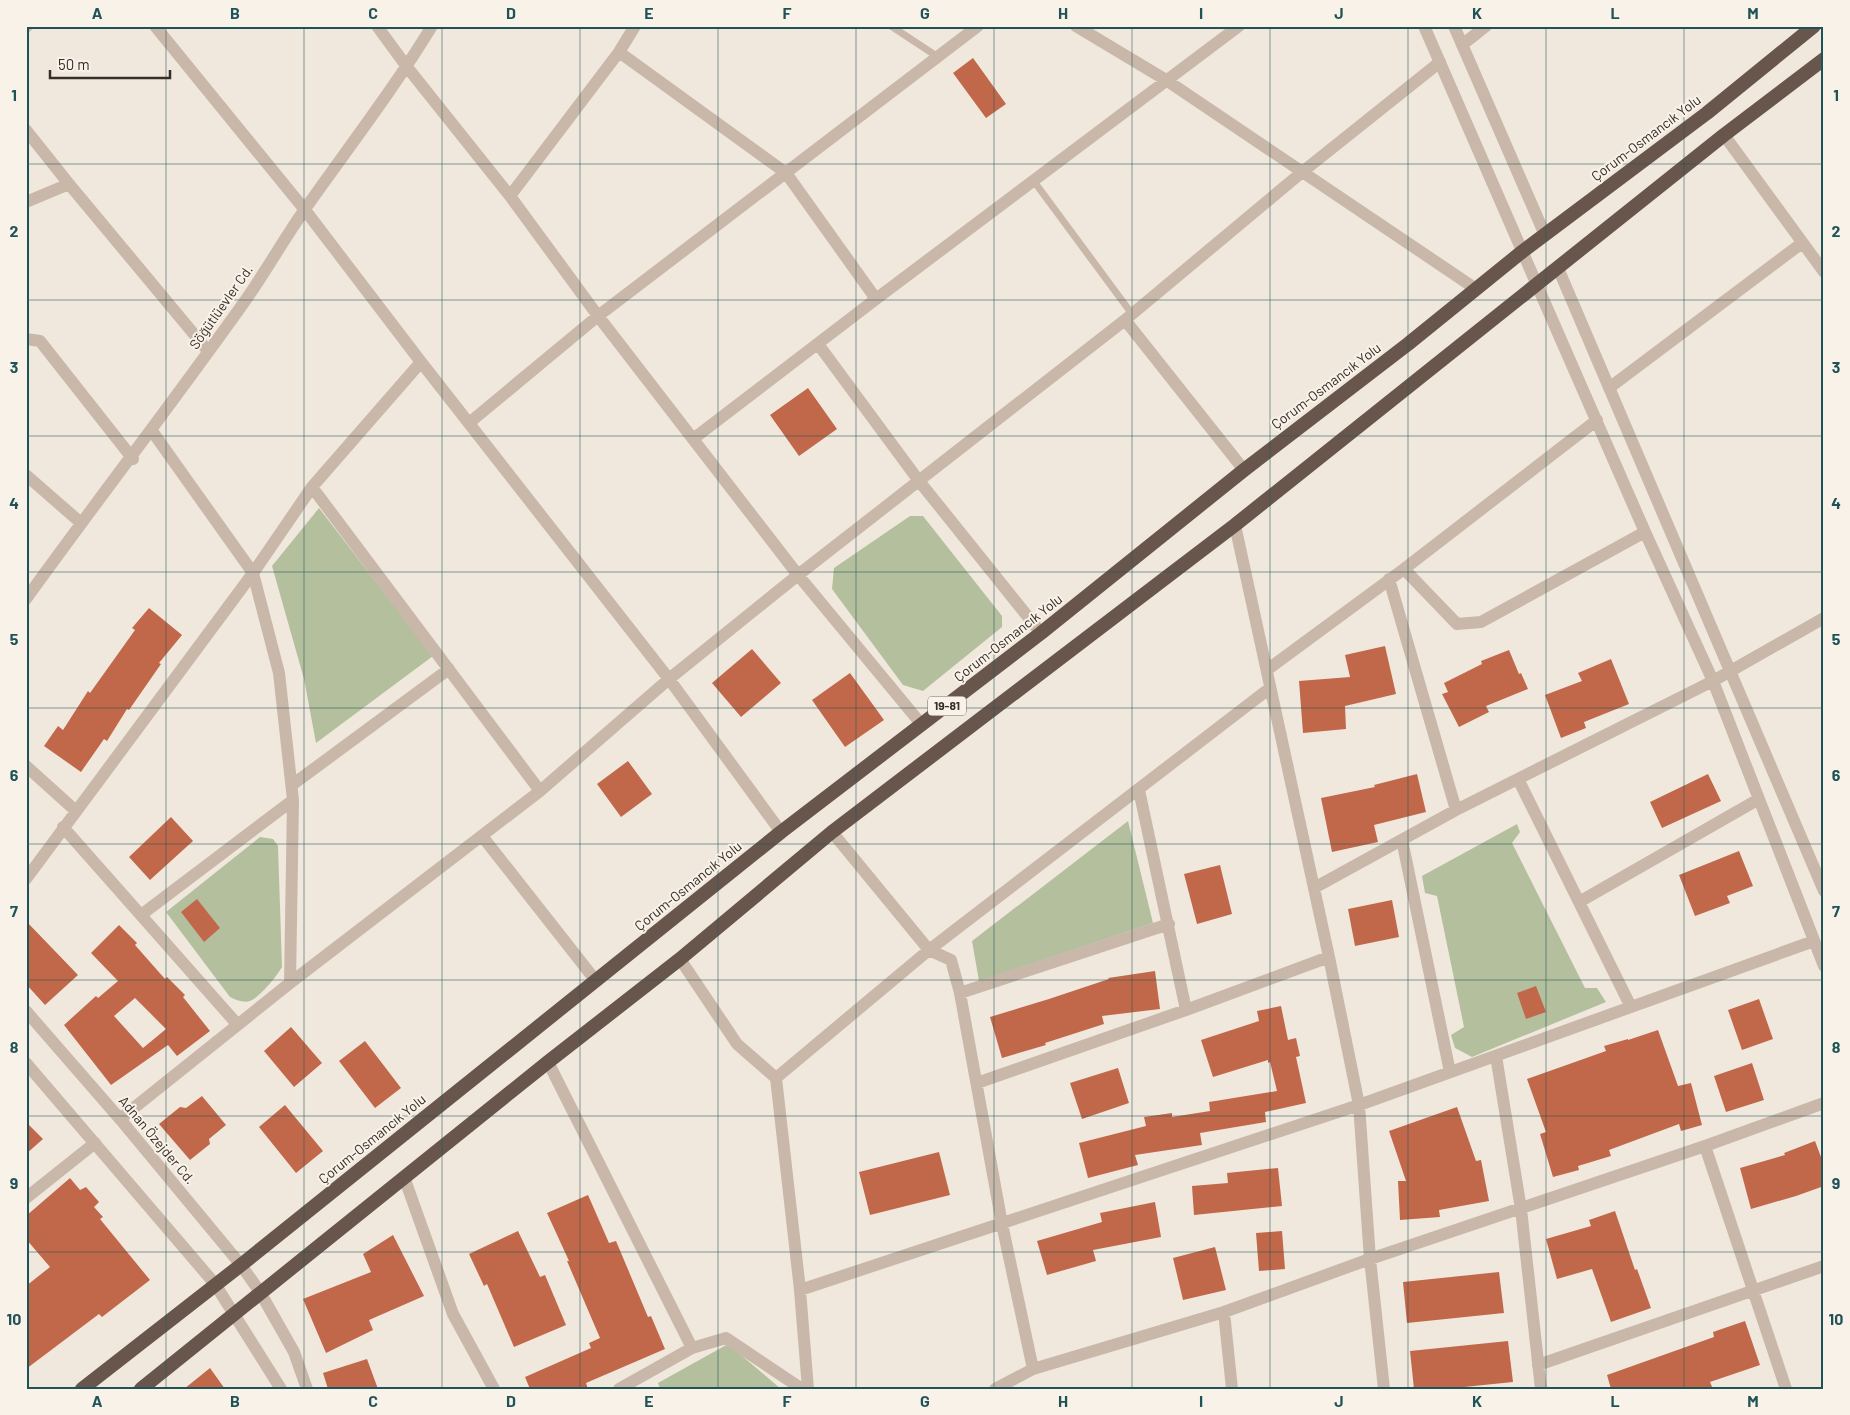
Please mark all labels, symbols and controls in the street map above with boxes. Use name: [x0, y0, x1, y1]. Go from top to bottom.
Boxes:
text: A: [92, 3, 103, 22]
text: B: [230, 3, 240, 22]
text: C: [368, 3, 378, 22]
text: D: [506, 3, 516, 22]
text: E: [644, 3, 654, 22]
text: F: [783, 3, 792, 22]
text: G: [920, 3, 930, 22]
text: H: [1058, 3, 1068, 22]
text: I: [1199, 3, 1203, 22]
text: J: [1334, 3, 1344, 22]
text: K: [1472, 3, 1482, 22]
text: L: [1610, 3, 1620, 22]
text: M: [1747, 3, 1759, 22]
scale bar: [50, 48, 170, 80]
text: 50 m: [58, 55, 90, 73]
text: 1: [11, 85, 17, 104]
text: 1: [1833, 85, 1839, 104]
street label: Çorum-Osmancık Yolu: [1588, 91, 1704, 184]
text: 2: [10, 221, 19, 240]
text: 2: [1832, 221, 1841, 240]
street label: Söğütlüevler Cd.: [185, 261, 256, 352]
street label: Çorum-Osmancık Yolu: [1268, 339, 1384, 432]
text: 3: [10, 357, 18, 376]
text: 3: [1832, 357, 1840, 376]
text: 4: [9, 493, 19, 512]
text: 4: [1831, 493, 1841, 512]
street label: Çorum-Osmancık Yolu: [950, 590, 1065, 685]
text: 5: [10, 629, 19, 648]
text: 5: [1832, 629, 1841, 648]
road number: 19-81: [928, 696, 966, 716]
text: 6: [10, 765, 19, 784]
text: 6: [1832, 765, 1841, 784]
street label: Çorum-Osmancık Yolu: [631, 837, 745, 934]
text: 7: [10, 901, 18, 920]
text: 7: [1832, 901, 1840, 920]
text: 8: [10, 1037, 19, 1056]
text: 8: [1832, 1037, 1841, 1056]
street label: Çorum-Osmancık Yolu: [315, 1090, 429, 1187]
street label: Adnan Özejder Cd.: [116, 1092, 199, 1187]
text: 9: [10, 1173, 18, 1192]
text: 9: [1832, 1173, 1840, 1192]
text: 10: [7, 1309, 21, 1328]
text: 10: [1829, 1309, 1843, 1328]
text: A: [92, 1391, 103, 1410]
text: B: [230, 1391, 240, 1410]
text: C: [368, 1391, 378, 1410]
text: D: [506, 1391, 516, 1410]
text: E: [644, 1391, 654, 1410]
text: F: [783, 1391, 792, 1410]
text: G: [920, 1391, 930, 1410]
text: H: [1058, 1391, 1068, 1410]
text: I: [1199, 1391, 1203, 1410]
text: J: [1334, 1391, 1344, 1410]
text: K: [1472, 1391, 1482, 1410]
text: L: [1610, 1391, 1620, 1410]
text: M: [1747, 1391, 1759, 1410]

